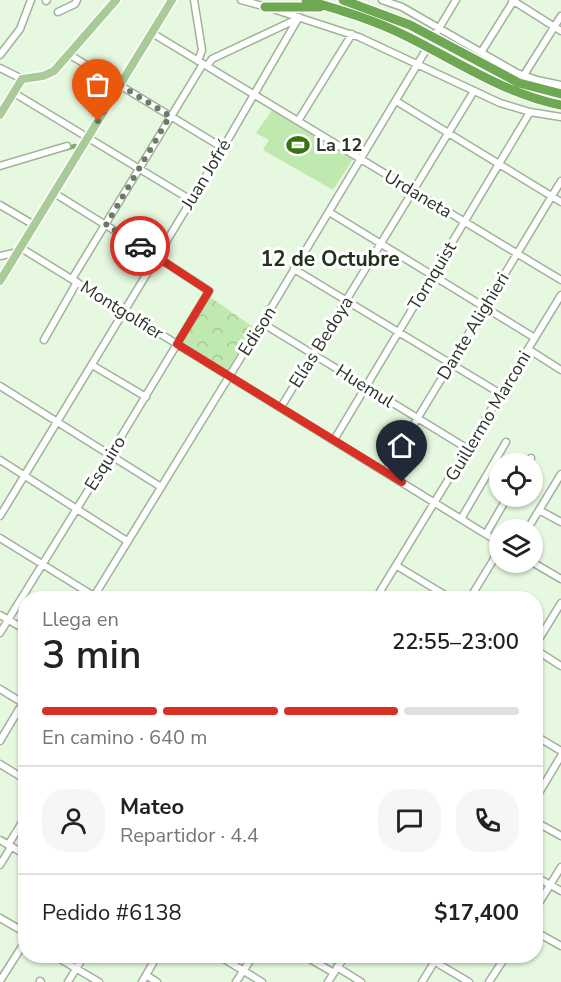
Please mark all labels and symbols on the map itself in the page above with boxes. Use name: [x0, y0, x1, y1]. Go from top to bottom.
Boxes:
pin: [72, 59, 123, 121]
sports icon: La 12: [285, 132, 311, 158]
place label: La 12: [316, 133, 362, 157]
street label: Juan Jofré: [175, 134, 236, 214]
street label: Urdaneta: [380, 164, 456, 224]
courier: [110, 216, 170, 276]
street label: Tornquist: [402, 237, 462, 315]
district label: 12 de Octubre: [260, 245, 400, 273]
street label: Dante Alighieri: [431, 268, 515, 384]
street label: Montgolfier: [76, 275, 169, 345]
street label: Elías Bedoya: [283, 292, 359, 392]
street label: Edison: [233, 302, 281, 360]
street label: Guillermo Marconi: [440, 346, 536, 486]
street label: Huemul: [331, 359, 399, 414]
pin: [376, 420, 427, 482]
street label: Esquiro: [79, 431, 131, 495]

